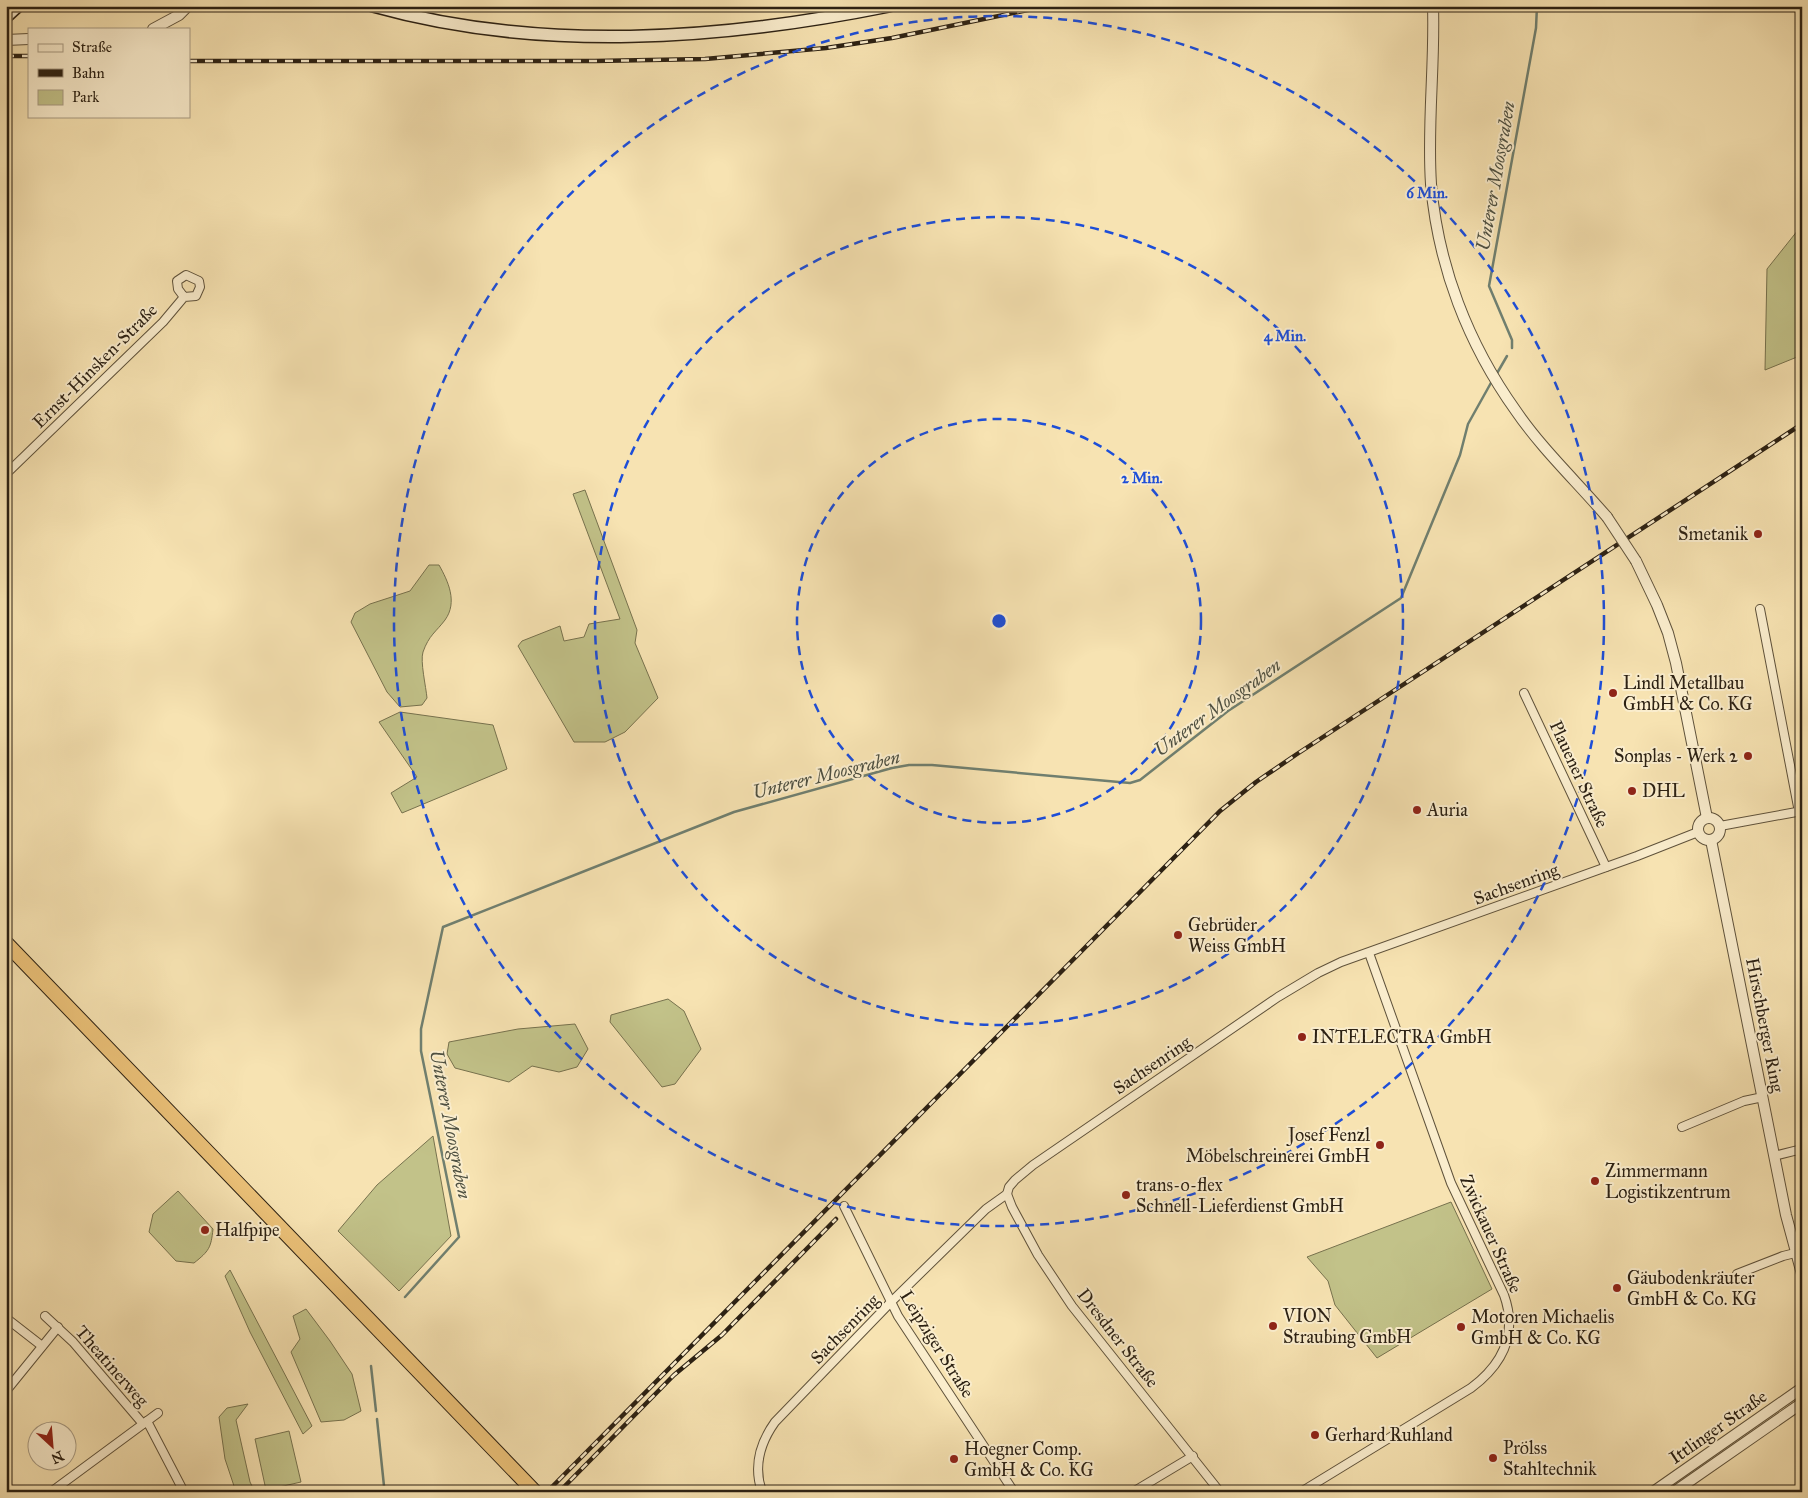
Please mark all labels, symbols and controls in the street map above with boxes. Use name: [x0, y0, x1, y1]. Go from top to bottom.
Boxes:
legend: [28, 28, 190, 118]
text: Straße: [72, 38, 112, 56]
text: Bahn: [72, 64, 105, 82]
text: Park: [72, 88, 99, 106]
water label: Unterer Moosgraben: [1471, 99, 1520, 253]
text: 6 Min.: [1406, 184, 1448, 202]
street label: Ernst-Hinsken-Straße: [28, 299, 162, 433]
text: 4 Min.: [1264, 327, 1306, 346]
text: 2 Min.: [1121, 469, 1163, 487]
place label: Smetanik: [1678, 523, 1749, 545]
marker: Smetanik: [1752, 528, 1764, 540]
centre of rings: [990, 612, 1008, 630]
water label: Unterer Moosgraben: [1149, 654, 1285, 761]
place label: Lindl Metallbau GmbH & Co. KG: [1623, 672, 1753, 715]
marker: Lindl Metallbau GmbH & Co. KG: [1607, 687, 1619, 699]
street label: Plauener Straße: [1545, 717, 1613, 831]
water label: Unterer Moosgraben: [750, 745, 902, 804]
place label: Sonplas - Werk 2: [1614, 745, 1738, 767]
marker: Sonplas - Werk 2: [1742, 750, 1754, 762]
place label: DHL: [1642, 780, 1686, 802]
marker: DHL: [1626, 785, 1638, 797]
place label: Auria: [1426, 799, 1468, 821]
marker: Auria: [1411, 804, 1423, 816]
street label: Sachsenring: [1470, 858, 1563, 911]
place label: Gebrüder Weiss GmbH: [1188, 914, 1286, 957]
marker: Gebrüder Weiss GmbH: [1172, 929, 1184, 941]
street label: Hirschberger Ring: [1740, 956, 1789, 1095]
place label: INTELECTRA GmbH: [1312, 1026, 1492, 1048]
street label: Sachsenring: [1109, 1031, 1196, 1100]
marker: INTELECTRA GmbH: [1296, 1031, 1308, 1043]
water label: Unterer Moosgraben: [425, 1048, 476, 1201]
place label: Josef Fenzl Möbelschreinerei GmbH: [1186, 1124, 1370, 1167]
marker: Josef Fenzl Möbelschreinerei GmbH: [1374, 1139, 1386, 1151]
place label: Zimmermann Logistikzentrum: [1605, 1160, 1731, 1204]
street label: Zwickauer Straße: [1455, 1172, 1527, 1296]
place label: trans-o-flex Schnell-Lieferdienst GmbH: [1136, 1174, 1344, 1217]
marker: Zimmermann Logistikzentrum: [1589, 1175, 1601, 1187]
marker: trans-o-flex Schnell-Lieferdienst GmbH: [1120, 1189, 1132, 1201]
place label: Halfpipe: [215, 1219, 280, 1241]
marker: Halfpipe: [199, 1224, 211, 1236]
place label: Gäubodenkräuter GmbH & Co. KG: [1627, 1267, 1757, 1310]
marker: Gäubodenkräuter GmbH & Co. KG: [1611, 1282, 1623, 1294]
street label: Dresdner Straße: [1072, 1284, 1164, 1392]
street label: Leipziger Straße: [894, 1286, 979, 1402]
street label: Sachsenring: [806, 1289, 885, 1369]
place label: VION Straubing GmbH: [1282, 1305, 1412, 1349]
place label: Motoren Michaelis GmbH & Co. KG: [1471, 1306, 1614, 1349]
marker: VION Straubing GmbH: [1267, 1320, 1279, 1332]
street label: Theatinerweg: [70, 1321, 154, 1412]
marker: Motoren Michaelis GmbH & Co. KG: [1455, 1321, 1467, 1333]
street label: Ittlinger Straße: [1665, 1385, 1772, 1470]
north arrow: [28, 1420, 78, 1470]
place label: Gerhard Ruhland: [1325, 1424, 1453, 1446]
marker: Gerhard Ruhland: [1309, 1429, 1321, 1441]
place label: Prölss Stahltechnik: [1503, 1437, 1597, 1480]
place label: Hoegner Comp. GmbH & Co. KG: [964, 1438, 1094, 1481]
text: N: [48, 1447, 67, 1468]
marker: Prölss Stahltechnik: [1487, 1452, 1499, 1464]
marker: Hoegner Comp. GmbH & Co. KG: [948, 1453, 960, 1465]

